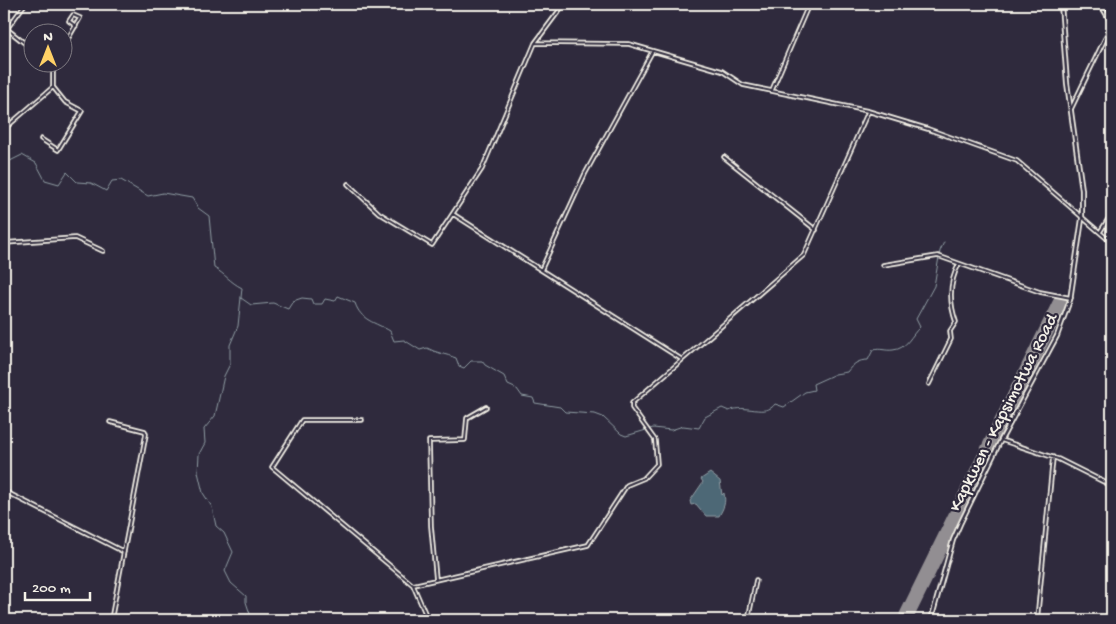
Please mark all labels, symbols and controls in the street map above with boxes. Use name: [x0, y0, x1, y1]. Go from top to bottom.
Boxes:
north arrow: [22, 22, 72, 72]
text: N: [43, 29, 53, 46]
street label: Kapkwen - Kapsimotwa Road: [945, 309, 1064, 515]
scale bar: [25, 569, 90, 601]
text: 200 m: [32, 580, 71, 598]

